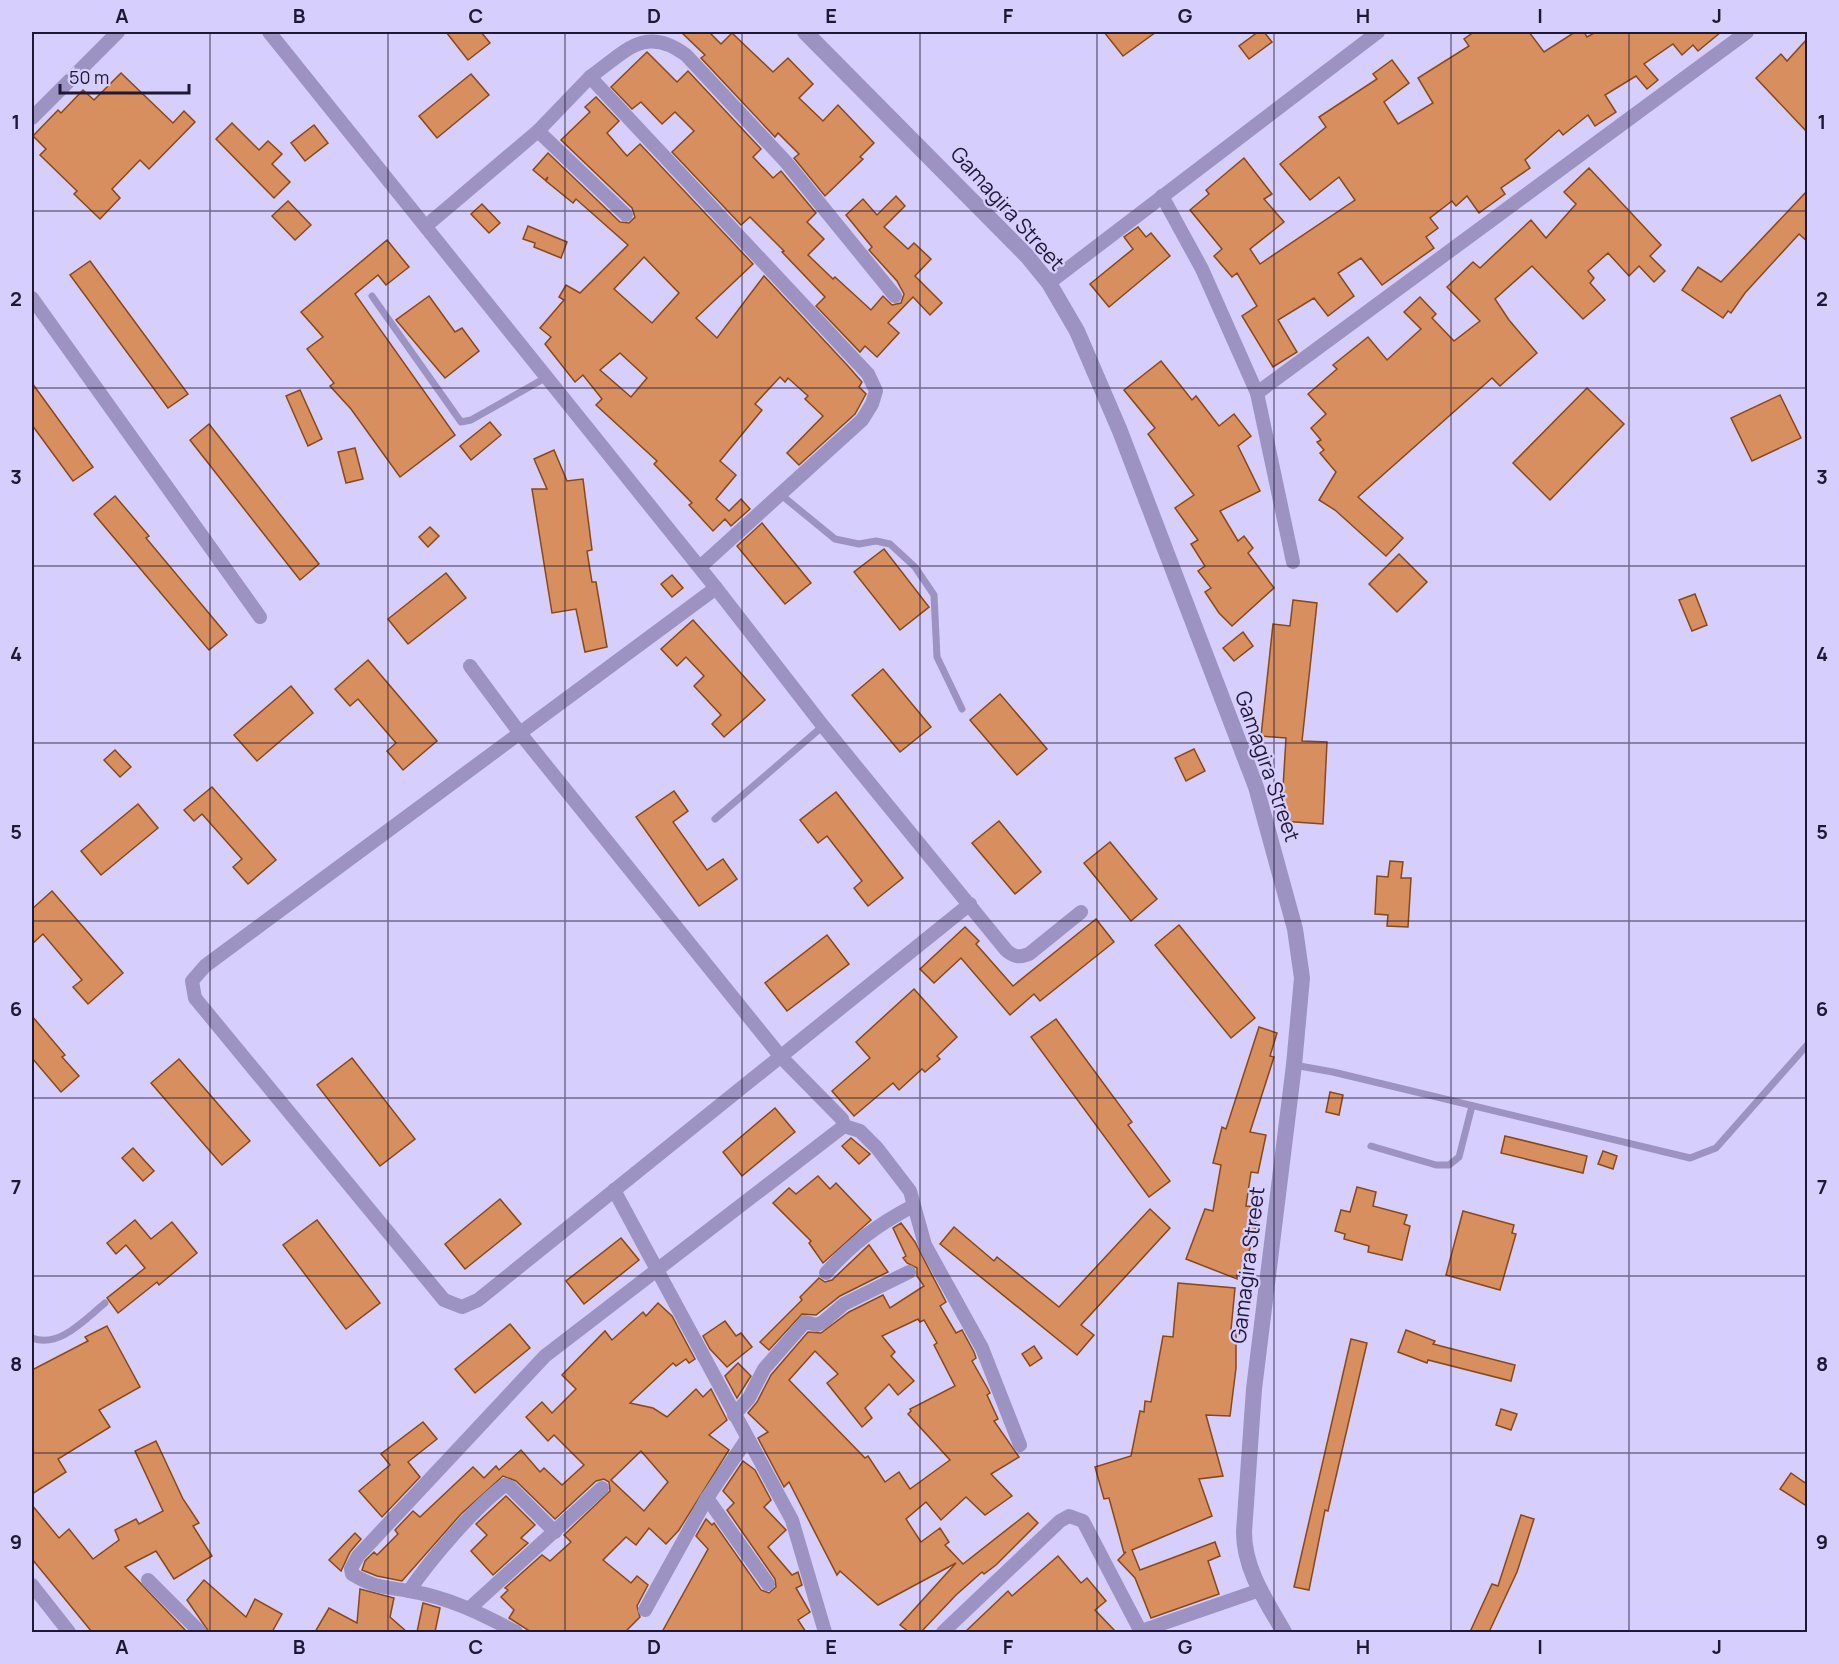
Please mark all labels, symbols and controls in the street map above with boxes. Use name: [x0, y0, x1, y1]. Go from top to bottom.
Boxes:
text: A: [115, 2, 129, 29]
text: B: [293, 2, 306, 29]
text: C: [469, 2, 483, 29]
text: D: [647, 2, 661, 29]
text: E: [825, 2, 837, 29]
text: F: [1003, 2, 1014, 29]
text: G: [1178, 2, 1193, 29]
text: H: [1356, 2, 1370, 29]
text: I: [1537, 2, 1543, 29]
text: J: [1712, 2, 1722, 29]
scale bar: [60, 57, 189, 95]
text: 50 m: [69, 65, 109, 89]
text: 1: [12, 108, 20, 135]
text: 1: [1818, 108, 1826, 135]
street label: Gamagira Street: [945, 140, 1071, 276]
text: 2: [10, 285, 22, 312]
text: 2: [1816, 285, 1828, 312]
text: 3: [10, 463, 22, 490]
text: 3: [1816, 463, 1828, 490]
text: 4: [10, 640, 22, 667]
text: 4: [1816, 640, 1828, 667]
street label: Gamagira Street: [1229, 687, 1307, 845]
text: 5: [10, 818, 22, 845]
text: 5: [1816, 818, 1828, 845]
text: 6: [10, 995, 22, 1022]
text: 6: [1816, 995, 1828, 1022]
text: 7: [11, 1173, 21, 1200]
text: 7: [1817, 1173, 1827, 1200]
street label: Gamagira Street: [1223, 1185, 1271, 1345]
text: 8: [10, 1350, 22, 1377]
text: 8: [1816, 1350, 1828, 1377]
text: 9: [10, 1528, 22, 1555]
text: 9: [1816, 1528, 1828, 1555]
text: A: [115, 1633, 129, 1660]
text: B: [293, 1633, 306, 1660]
text: C: [469, 1633, 483, 1660]
text: D: [647, 1633, 661, 1660]
text: E: [825, 1633, 837, 1660]
text: F: [1003, 1633, 1014, 1660]
text: G: [1178, 1633, 1193, 1660]
text: H: [1356, 1633, 1370, 1660]
text: I: [1537, 1633, 1543, 1660]
text: J: [1712, 1633, 1722, 1660]

